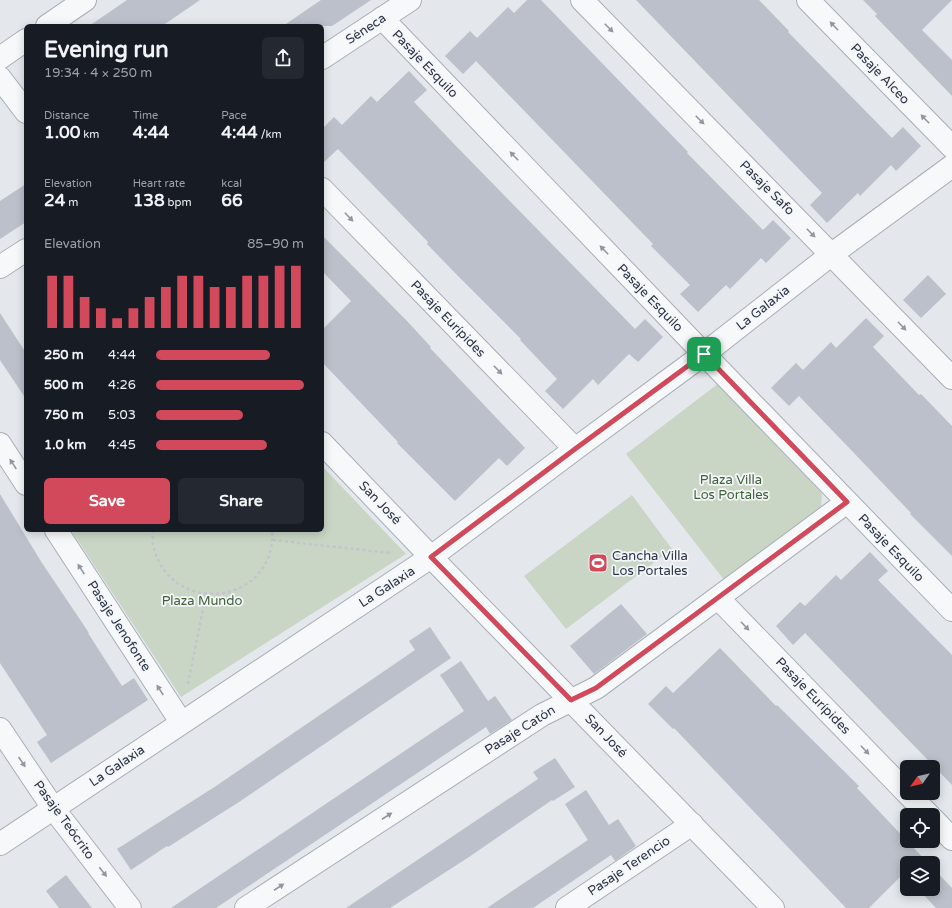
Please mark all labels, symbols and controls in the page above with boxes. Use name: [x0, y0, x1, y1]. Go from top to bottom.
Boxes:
street label: Séneca: [343, 10, 389, 48]
one-way arrow: [829, 21, 839, 31]
one-way arrow: [604, 23, 614, 33]
street label: Pasaje Esquilo: [389, 27, 461, 101]
text: Evening run: [44, 37, 169, 63]
button: share: [262, 37, 304, 79]
street label: Pasaje Alceo: [847, 40, 913, 108]
text: 19:34 · 4 × 250 m: [44, 65, 152, 81]
text: Distance: [44, 109, 89, 122]
text: Time: [133, 109, 158, 122]
text: Pace: [221, 109, 247, 122]
one-way arrow: [920, 114, 930, 124]
one-way arrow: [696, 115, 705, 125]
text: 1.00: [44, 122, 80, 143]
text: 4:44: [133, 122, 169, 143]
text: 4:44: [221, 122, 258, 143]
text: km: [80, 128, 99, 141]
text: /km: [258, 128, 282, 141]
one-way arrow: [509, 151, 519, 161]
street label: Pasaje Safo: [736, 157, 798, 219]
text: Elevation: [44, 177, 92, 190]
text: Heart rate: [133, 177, 185, 190]
text: kcal: [221, 177, 242, 190]
text: 24: [44, 190, 65, 211]
text: 138: [133, 190, 165, 211]
text: 66: [221, 190, 243, 211]
text: m: [65, 196, 78, 209]
text: bpm: [165, 196, 192, 209]
one-way arrow: [344, 212, 354, 222]
one-way arrow: [806, 228, 816, 238]
text: Elevation: [44, 236, 101, 252]
text: 85–90 m: [247, 236, 304, 252]
one-way arrow: [599, 245, 609, 255]
street label: Pasaje Esquilo: [614, 261, 686, 335]
street label: Pasaje Eurípides: [407, 277, 489, 361]
street label: La Galaxia: [733, 282, 793, 334]
one-way arrow: [897, 321, 907, 331]
pin: [687, 337, 721, 371]
icon: arrive: [693, 343, 715, 365]
text: 250 m: [44, 347, 84, 363]
text: 4:44: [108, 347, 136, 363]
one-way arrow: [493, 365, 503, 375]
text: 500 m: [44, 377, 84, 393]
text: 4:26: [108, 377, 136, 393]
text: 750 m: [44, 407, 84, 423]
text: 5:03: [108, 407, 136, 423]
text: 1.0 km: [44, 437, 86, 453]
text: 4:45: [108, 437, 136, 453]
one-way arrow: [9, 459, 17, 469]
park label: Plaza Villa Los Portales: [693, 472, 769, 503]
button: Save: [44, 478, 170, 524]
button: Share: [178, 478, 304, 524]
street label: San José: [355, 478, 405, 528]
street label: Pasaje Esquilo: [855, 511, 927, 585]
place label: Cancha Villa Los Portales: [612, 548, 688, 579]
sports icon: Cancha Villa Los Portales: [587, 552, 609, 574]
one-way arrow: [78, 563, 85, 575]
street label: La Galaxia: [356, 563, 418, 611]
street label: Pasaje Jenofonte: [84, 578, 154, 674]
park label: Plaza Mundo: [162, 593, 242, 609]
one-way arrow: [741, 621, 750, 631]
street label: Pasaje Eurípides: [772, 654, 854, 738]
one-way arrow: [156, 685, 164, 695]
street label: Pasaje Catón: [482, 702, 558, 758]
street label: San José: [581, 711, 631, 761]
street label: La Galaxia: [86, 742, 148, 790]
one-way arrow: [860, 745, 870, 755]
one-way arrow: [18, 757, 26, 767]
north arrow: [900, 760, 940, 800]
map controls: [900, 760, 940, 896]
street label: Pasaje Teócrito: [30, 777, 98, 863]
button: locate: [900, 808, 940, 848]
one-way arrow: [382, 812, 393, 820]
street label: Pasaje Terencio: [585, 833, 673, 899]
button: layers: [900, 856, 940, 896]
one-way arrow: [98, 867, 107, 878]
one-way arrow: [273, 883, 284, 891]

